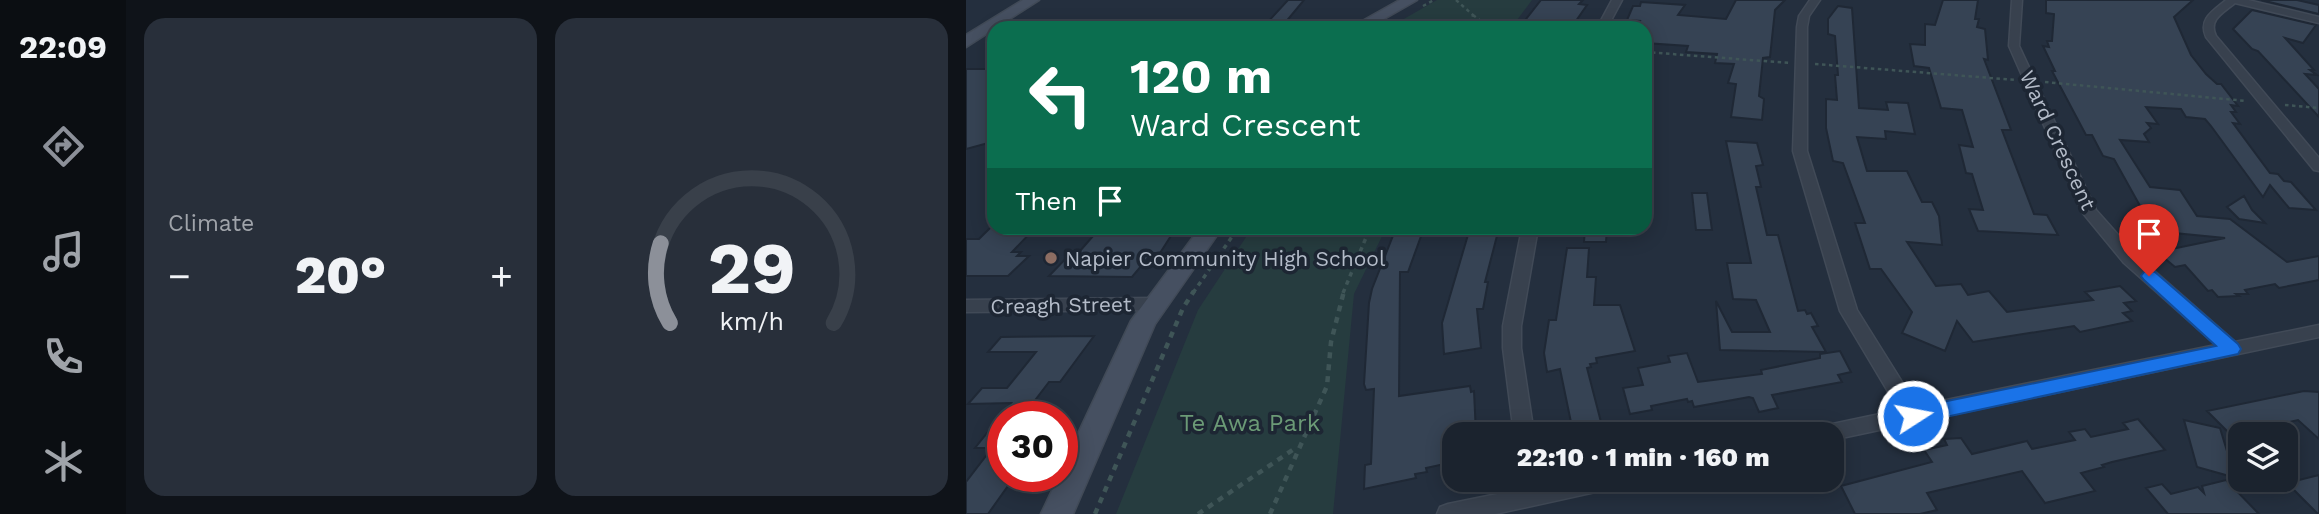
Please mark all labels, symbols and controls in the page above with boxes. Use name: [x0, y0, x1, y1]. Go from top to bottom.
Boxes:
text: 22:09: [19, 28, 107, 66]
text: 120 m: [1130, 47, 1272, 105]
icon: left: [1015, 49, 1106, 140]
street label: Ward Crescent: [2015, 66, 2101, 214]
text: Ward Crescent: [1130, 106, 1360, 144]
icon: directions: [39, 122, 88, 171]
icon: arrive: [1091, 182, 1129, 220]
text: Then: [1015, 186, 1077, 216]
pin: [2119, 204, 2179, 276]
text: Climate: [168, 210, 254, 237]
icon: arrive: [2130, 215, 2168, 253]
text: 29: [707, 225, 796, 311]
icon: music: [39, 227, 88, 276]
text: 20°: [295, 245, 386, 306]
place label: Napier Community High School: [1065, 246, 1386, 271]
marker: Napier Community High School: [1043, 250, 1059, 266]
text: −: [168, 254, 191, 298]
text: +: [490, 254, 513, 298]
street label: Creagh Street: [990, 291, 1132, 319]
text: km/h: [719, 307, 784, 336]
icon: phone: [39, 332, 88, 381]
position arrow: [1876, 379, 1950, 453]
speed limit sign: 30: [987, 401, 1078, 492]
park label: Te Awa Park: [1180, 409, 1321, 437]
map controls: [2228, 422, 2298, 492]
button: layers: [2228, 422, 2298, 492]
icon: climate: [39, 437, 88, 486]
text: 22:10 · 1 min · 160 m: [1516, 442, 1770, 472]

